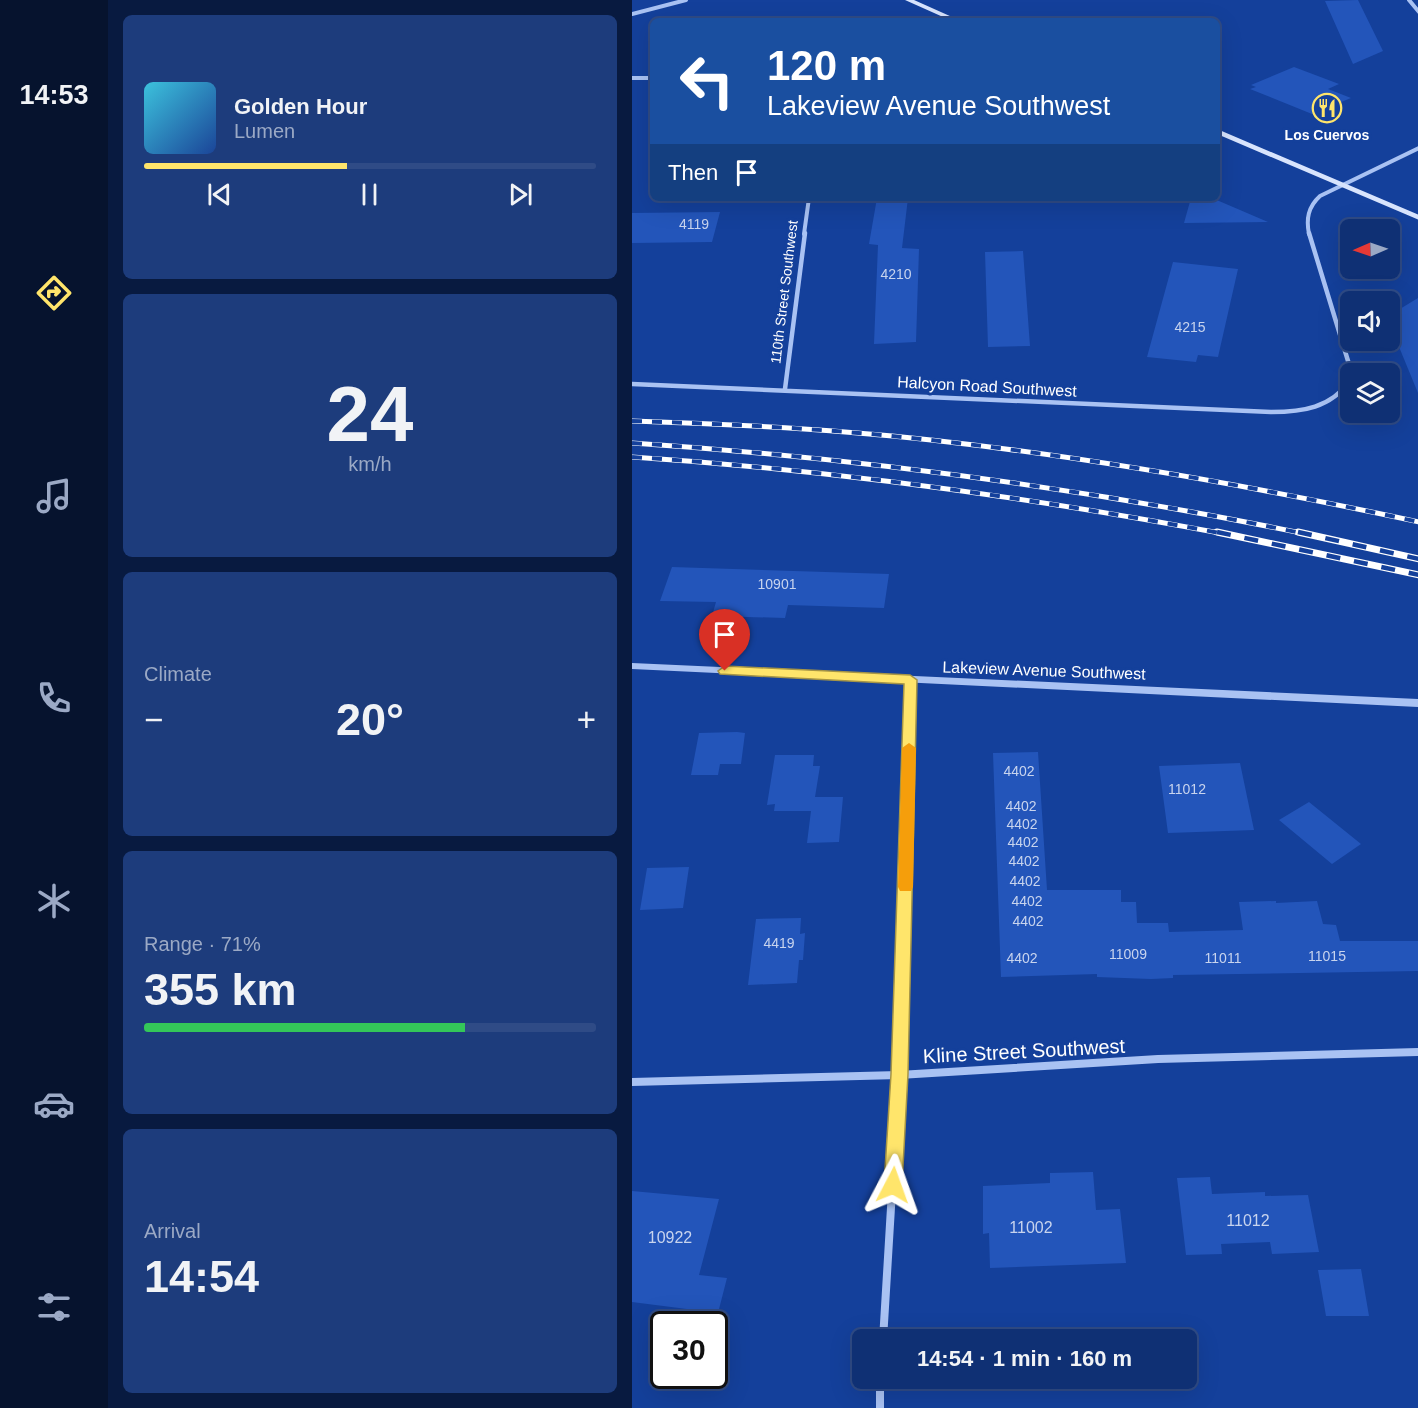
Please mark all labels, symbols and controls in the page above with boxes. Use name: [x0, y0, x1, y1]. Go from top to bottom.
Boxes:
icon: left: [668, 42, 746, 120]
text: 120 m: [767, 42, 886, 89]
text: 14:53: [19, 80, 89, 110]
text: Lakeview Avenue Southwest: [767, 91, 1110, 121]
restaurant icon: Los Cuervos: [1311, 92, 1343, 124]
text: Golden Hour: [234, 94, 367, 119]
text: Lumen: [234, 120, 295, 142]
place label: Los Cuervos: [1285, 127, 1370, 143]
icon: arrive: [730, 156, 763, 189]
text: Then: [668, 160, 718, 185]
icon: previous: [203, 178, 236, 211]
icon: pause: [353, 178, 386, 211]
icon: next: [504, 178, 537, 211]
house number: 4119: [679, 216, 709, 232]
street label: 110th Street Southwest: [767, 219, 801, 365]
north arrow: [1340, 219, 1400, 279]
map controls: [1340, 219, 1400, 423]
house number: 4210: [880, 266, 912, 282]
icon: directions: [33, 272, 75, 314]
button: sound: [1340, 291, 1400, 351]
house number: 4215: [1174, 319, 1206, 335]
button: layers: [1340, 363, 1400, 423]
text: 24: [327, 370, 413, 458]
street label: Halcyon Road Southwest: [897, 373, 1078, 400]
text: km/h: [348, 453, 392, 475]
icon: music: [33, 475, 75, 517]
house number: 10901: [758, 576, 797, 592]
pin: [699, 609, 750, 671]
icon: arrive: [708, 618, 741, 651]
street label: Lakeview Avenue Southwest: [942, 658, 1146, 683]
text: Climate: [144, 663, 212, 685]
icon: phone: [33, 677, 75, 719]
text: 20°: [336, 694, 404, 745]
text: −: [144, 701, 163, 738]
text: +: [577, 701, 596, 738]
house number: 4402: [1003, 763, 1035, 779]
house number: 11012: [1168, 781, 1206, 797]
house number: 4402: [1005, 798, 1037, 814]
house number: 4402: [1006, 816, 1038, 832]
house number: 4402: [1007, 834, 1039, 850]
house number: 4402: [1008, 853, 1040, 869]
house number: 4402: [1009, 873, 1041, 889]
icon: climate: [33, 880, 75, 922]
house number: 4402: [1011, 893, 1043, 909]
house number: 4402: [1012, 913, 1044, 929]
text: Range · 71%: [144, 933, 261, 955]
house number: 4419: [763, 935, 795, 951]
house number: 11009: [1109, 946, 1147, 962]
house number: 11015: [1308, 948, 1346, 964]
house number: 4402: [1006, 950, 1038, 966]
house number: 11011: [1205, 950, 1242, 966]
text: 355 km: [144, 964, 297, 1015]
street label: Kline Street Southwest: [922, 1035, 1126, 1067]
icon: car: [33, 1083, 75, 1125]
position arrow: [861, 1153, 925, 1217]
house number: 11012: [1226, 1212, 1270, 1229]
house number: 11002: [1009, 1219, 1053, 1236]
text: Arrival: [144, 1220, 201, 1242]
house number: 10922: [648, 1229, 692, 1246]
text: 14:54: [144, 1251, 259, 1302]
icon: filters: [33, 1286, 75, 1328]
speed limit sign: 30: [650, 1311, 728, 1389]
text: 14:54 · 1 min · 160 m: [917, 1346, 1132, 1371]

